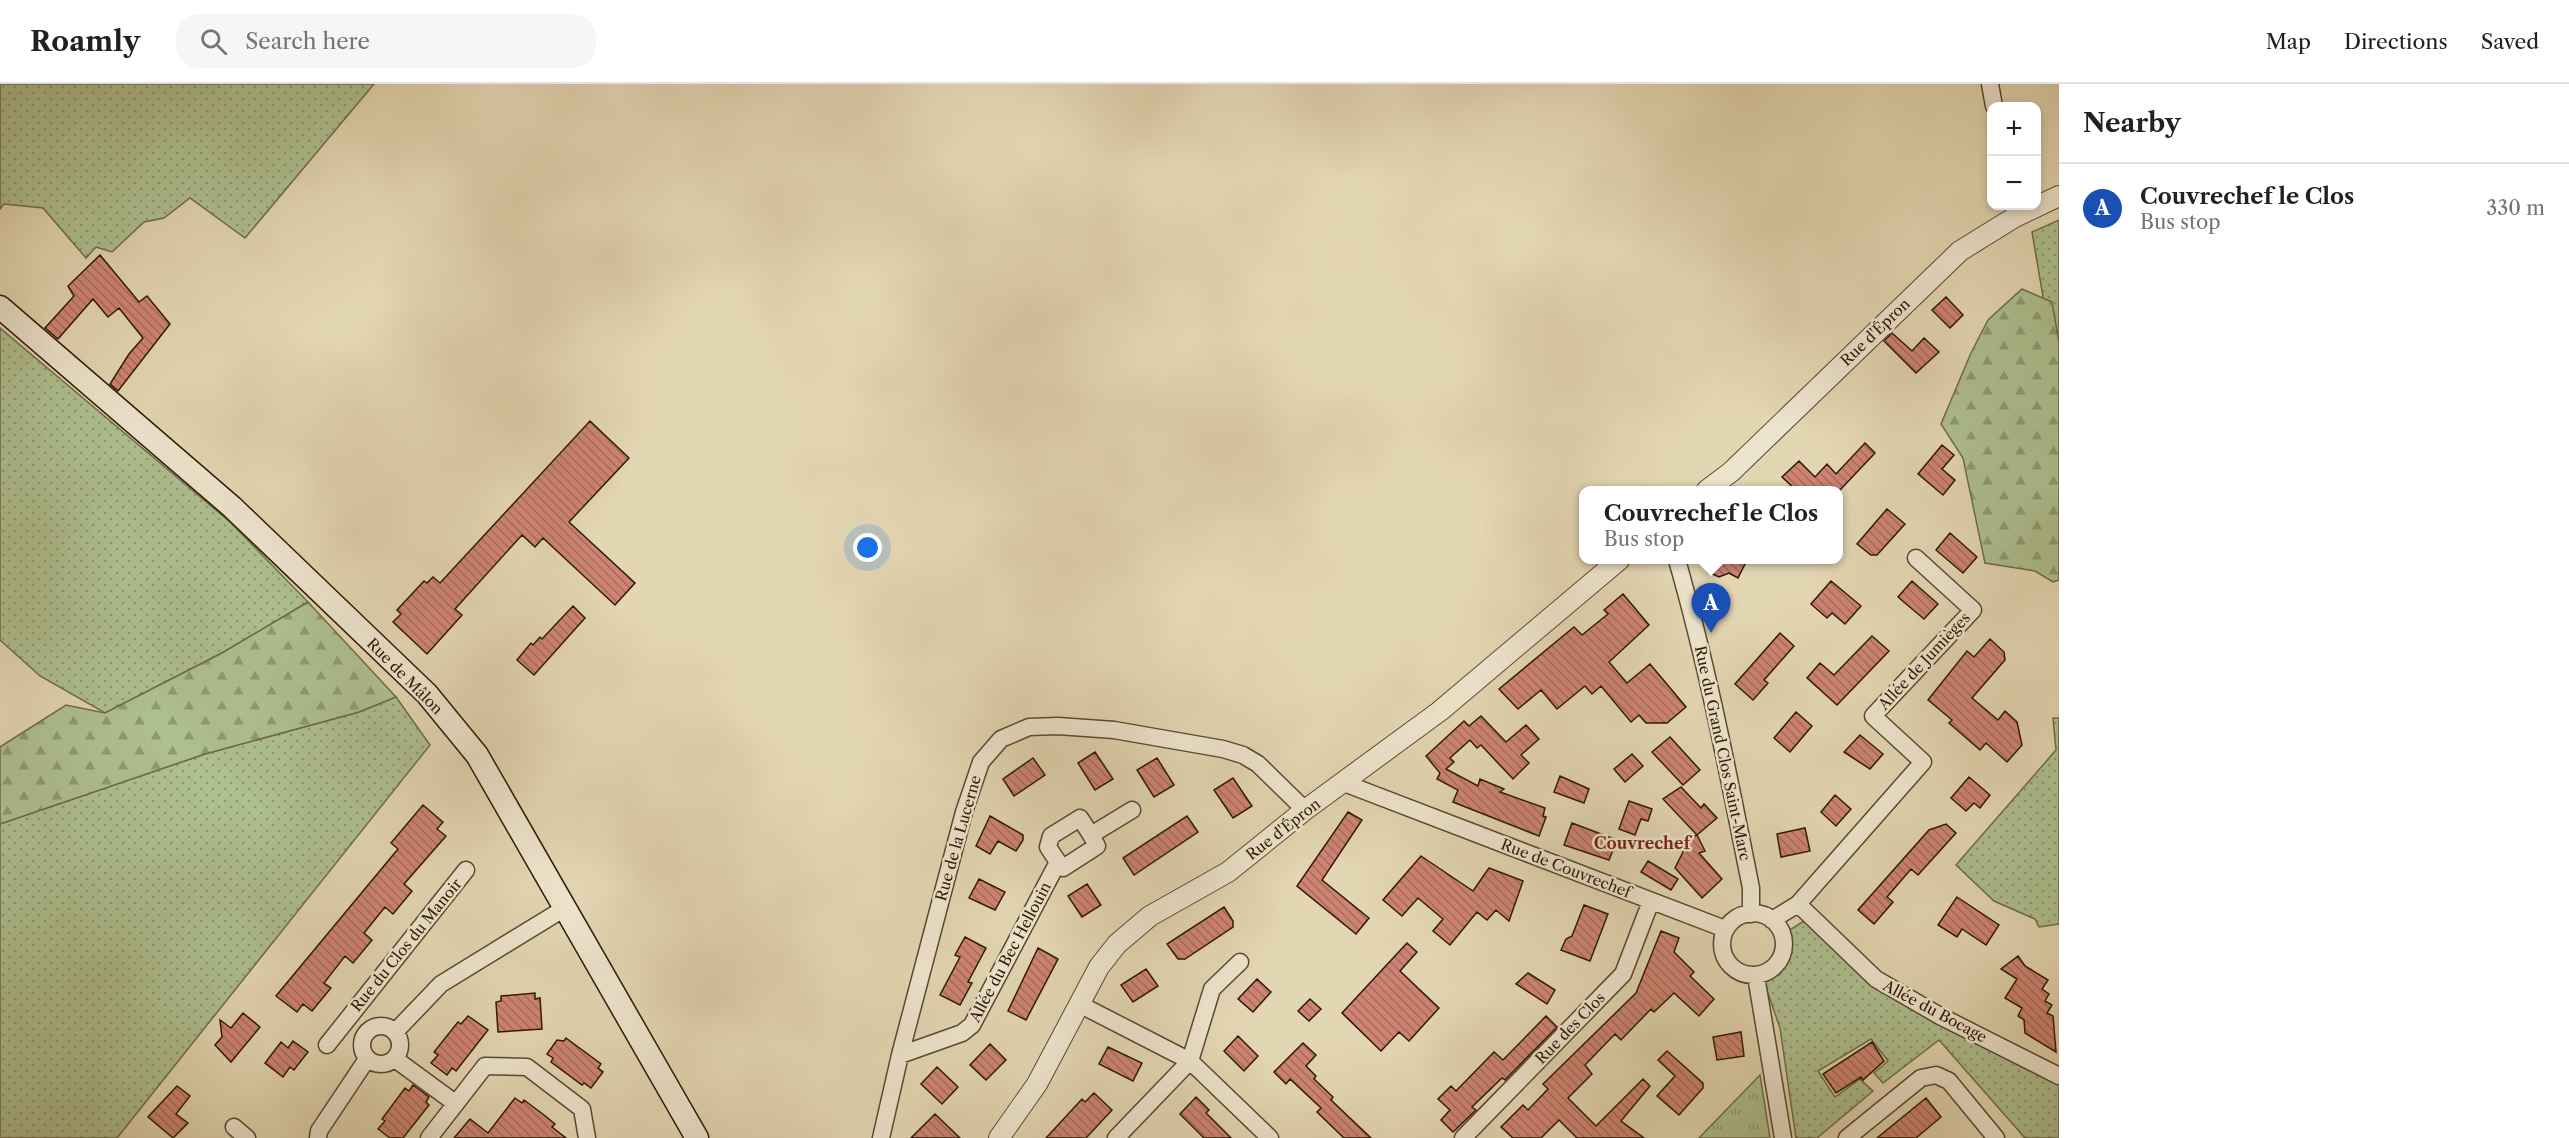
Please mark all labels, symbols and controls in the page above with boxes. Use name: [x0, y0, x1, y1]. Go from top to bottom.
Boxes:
search box: [176, 14, 596, 68]
text: Roamly: [30, 24, 140, 58]
icon: search: [197, 25, 230, 58]
text: Search here: [245, 28, 370, 55]
text: Map: [2266, 29, 2311, 54]
text: Directions: [2344, 29, 2448, 54]
text: Saved: [2481, 29, 2539, 54]
map controls: [1987, 102, 2041, 210]
button: +: [1987, 102, 2041, 156]
text: Nearby: [2083, 107, 2181, 139]
button: −: [1987, 156, 2041, 210]
text: Couvrechef le Clos: [2140, 183, 2354, 210]
text: A: [2095, 196, 2110, 220]
text: 330 m: [2486, 196, 2545, 220]
text: Bus stop: [2140, 210, 2221, 234]
street label: Rue d'Épron: [1836, 294, 1914, 370]
popup: [1579, 486, 1843, 564]
text: Couvrechef le Clos: [1604, 500, 1818, 527]
text: Bus stop: [1604, 527, 1684, 551]
your location: [853, 533, 882, 562]
pin: A: [1692, 584, 1730, 633]
street label: Allée de Jumièges: [1873, 608, 1974, 714]
street label: Rue de Mâlon: [363, 634, 448, 719]
street label: Rue du Grand Clos Saint-Marc: [1691, 644, 1755, 862]
street label: Rue de la Lucerne: [931, 773, 985, 903]
street label: Rue d'Épron: [1242, 794, 1325, 864]
district label: Couvrechef: [1594, 833, 1693, 853]
street label: Rue de Couvrechef: [1498, 834, 1635, 902]
street label: Rue du Clos du Manoir: [347, 874, 466, 1015]
street label: Allée du Bec Hellouin: [964, 878, 1055, 1026]
street label: Allée du Bocage: [1879, 975, 1990, 1046]
street label: Rue des Clos: [1531, 988, 1609, 1068]

